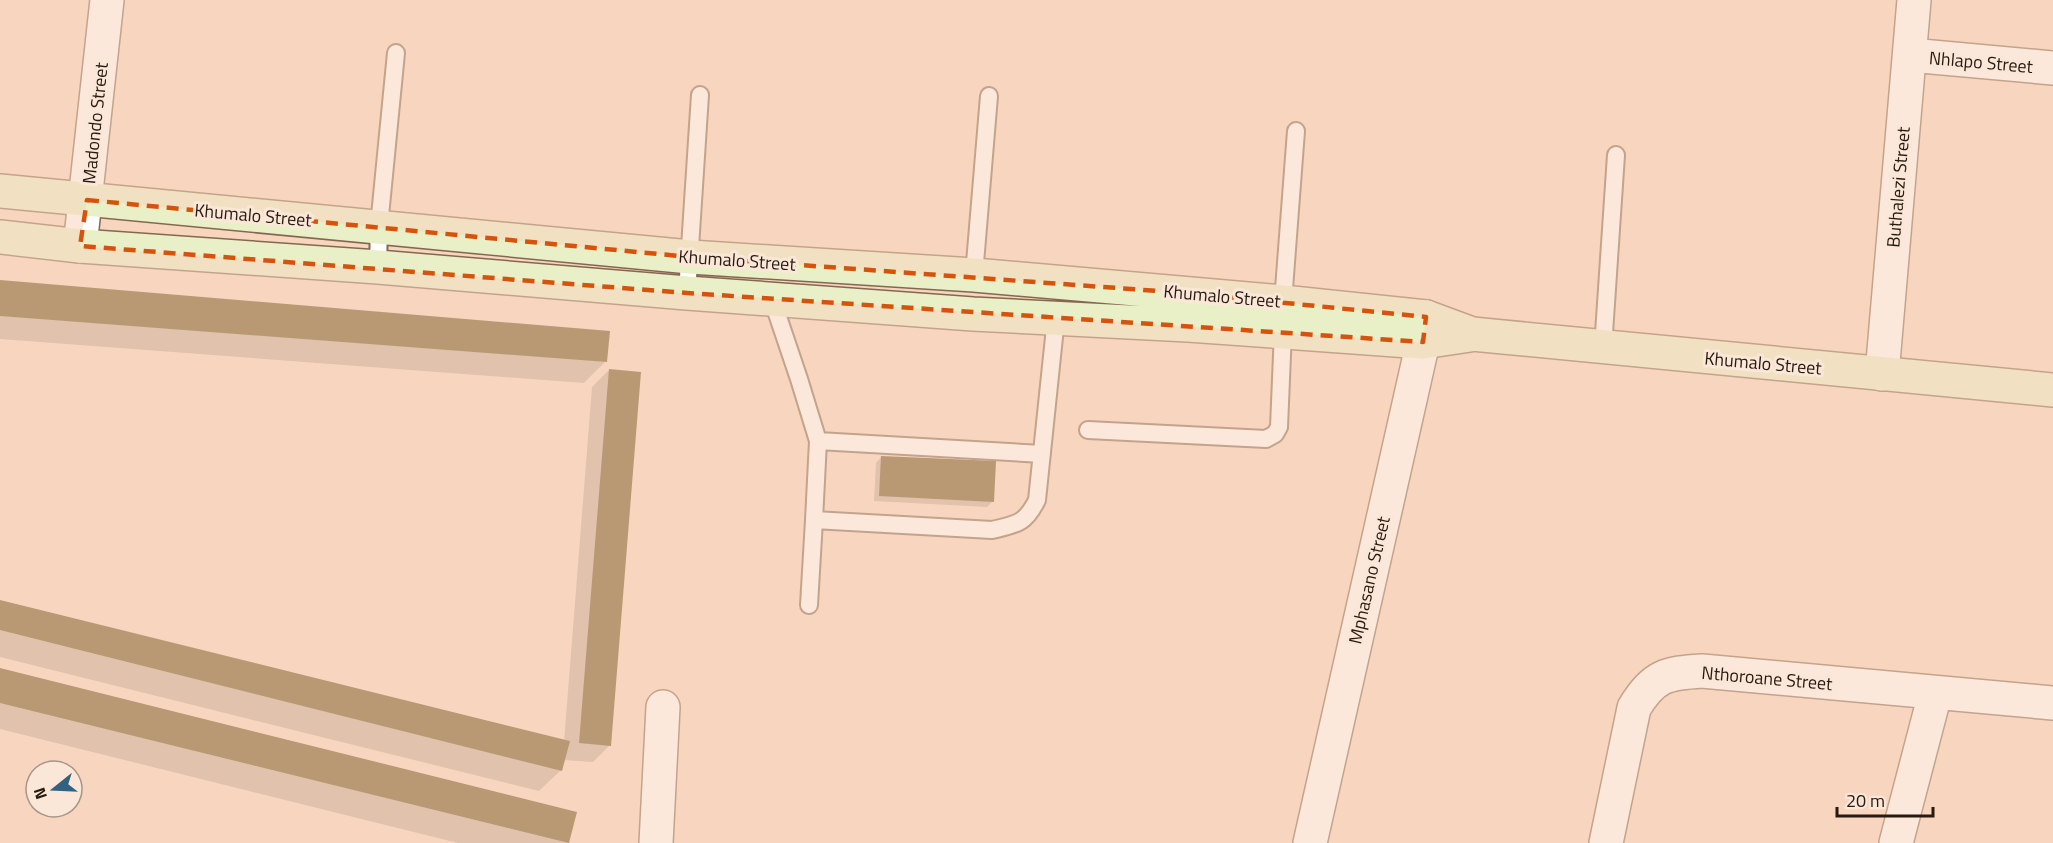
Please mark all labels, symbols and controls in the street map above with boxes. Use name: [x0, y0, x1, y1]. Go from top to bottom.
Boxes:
street label: Nhlapo Street: [1928, 44, 2035, 80]
street label: Madondo Street: [75, 60, 115, 185]
street label: Buthalezi Street: [1879, 125, 1917, 249]
street label: Khumalo Street: [193, 196, 313, 234]
street label: Khumalo Street: [677, 242, 797, 278]
street label: Khumalo Street: [1162, 277, 1282, 315]
street label: Khumalo Street: [1703, 344, 1823, 382]
street label: Mphasano Street: [1341, 513, 1397, 646]
street label: Nthoroane Street: [1700, 659, 1834, 697]
north arrow: [24, 759, 84, 819]
scale bar: [1837, 780, 1933, 818]
text: N: [27, 785, 53, 803]
text: 20 m: [1846, 787, 1885, 814]

